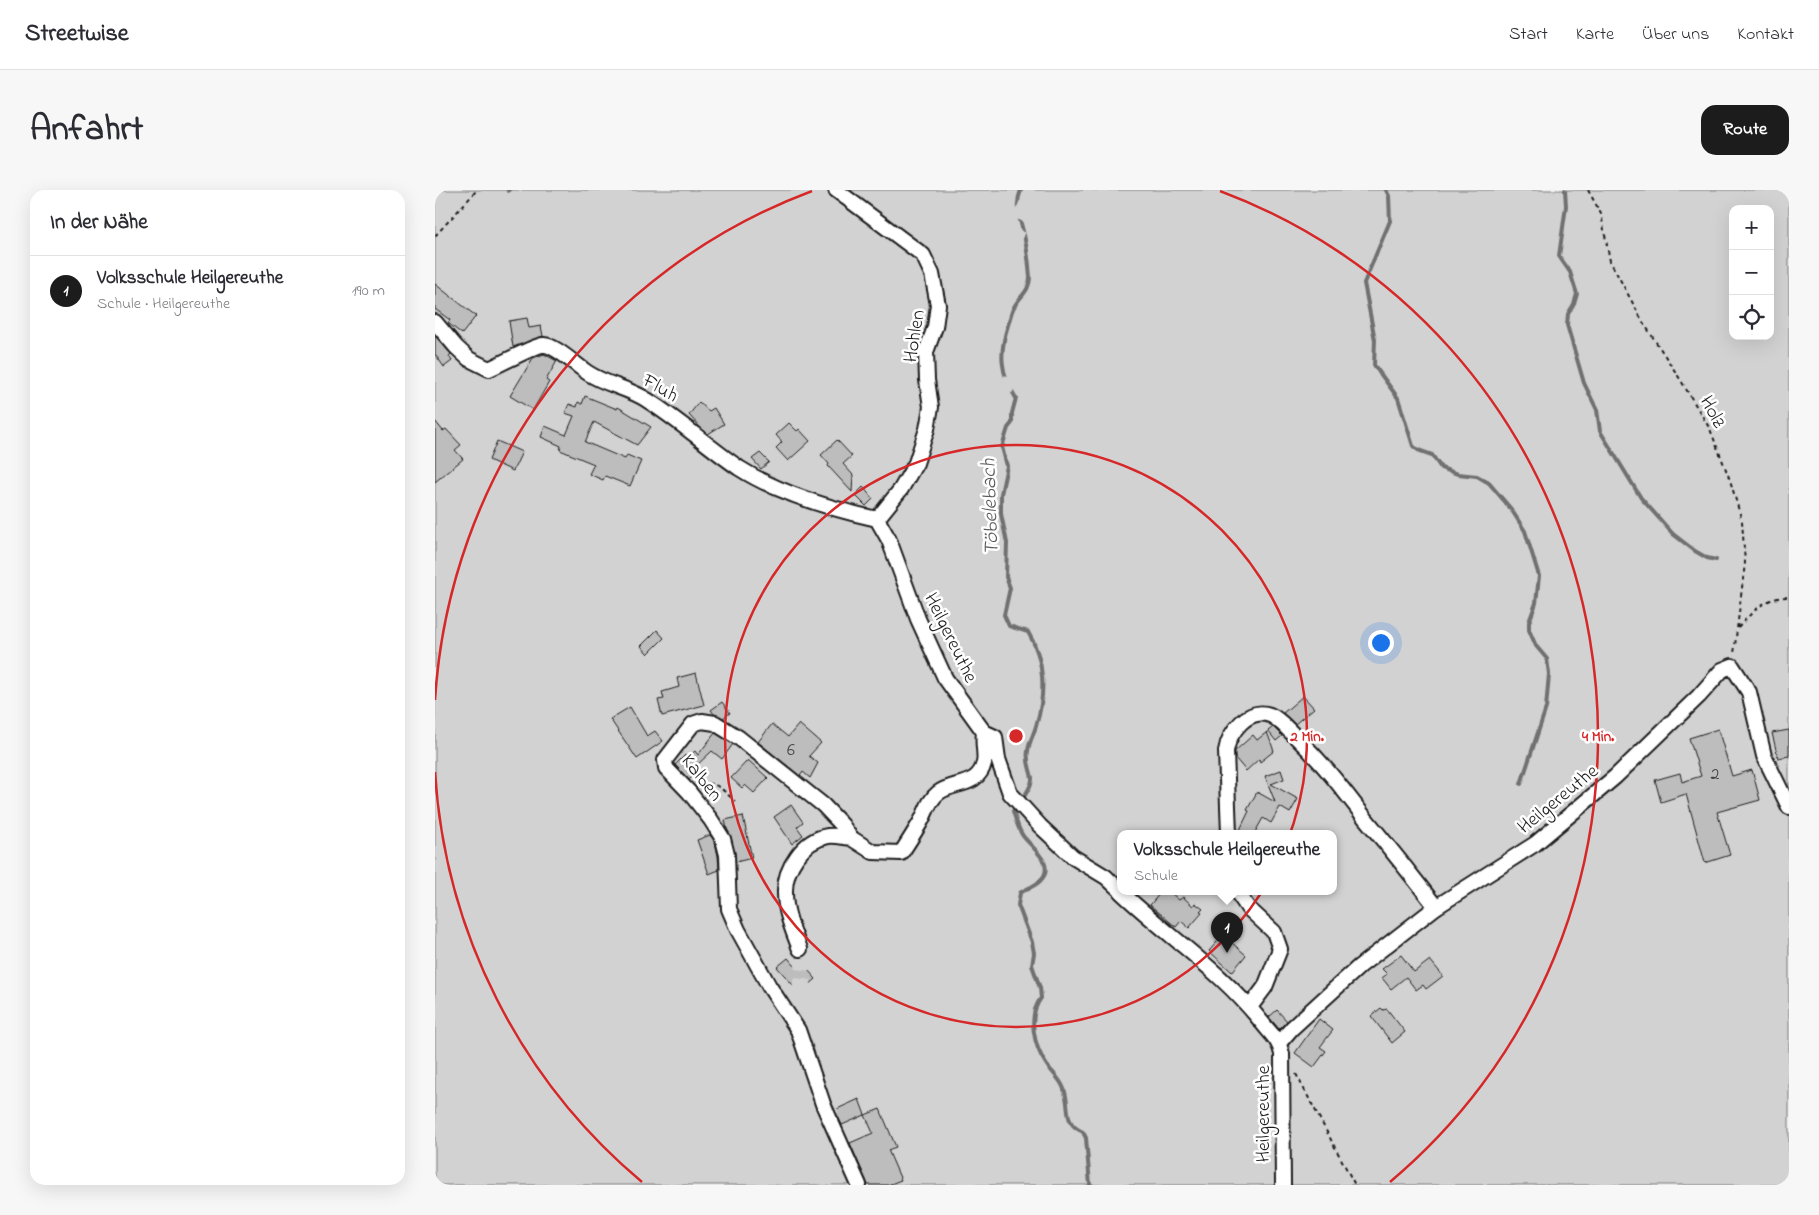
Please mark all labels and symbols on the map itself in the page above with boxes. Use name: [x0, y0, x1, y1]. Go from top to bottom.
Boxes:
street label: Hohlen: [897, 308, 934, 365]
street label: Fluh: [636, 367, 683, 411]
street label: Holz: [1691, 391, 1733, 434]
water label: Töbelebach: [974, 457, 1008, 556]
street label: Heilgereuthe: [915, 588, 984, 689]
your location: [1368, 630, 1394, 656]
text: 2 Min.: [1289, 726, 1324, 748]
text: 4 Min.: [1581, 726, 1614, 748]
centre of rings: [1007, 727, 1025, 745]
house number: 6: [787, 738, 795, 764]
street label: Kalben: [673, 749, 729, 809]
street label: Heilgereuthe: [1512, 758, 1606, 843]
house number: 2: [1711, 762, 1720, 788]
pin: 1: [1211, 912, 1243, 953]
street label: Heilgereuthe: [1250, 1065, 1280, 1163]

